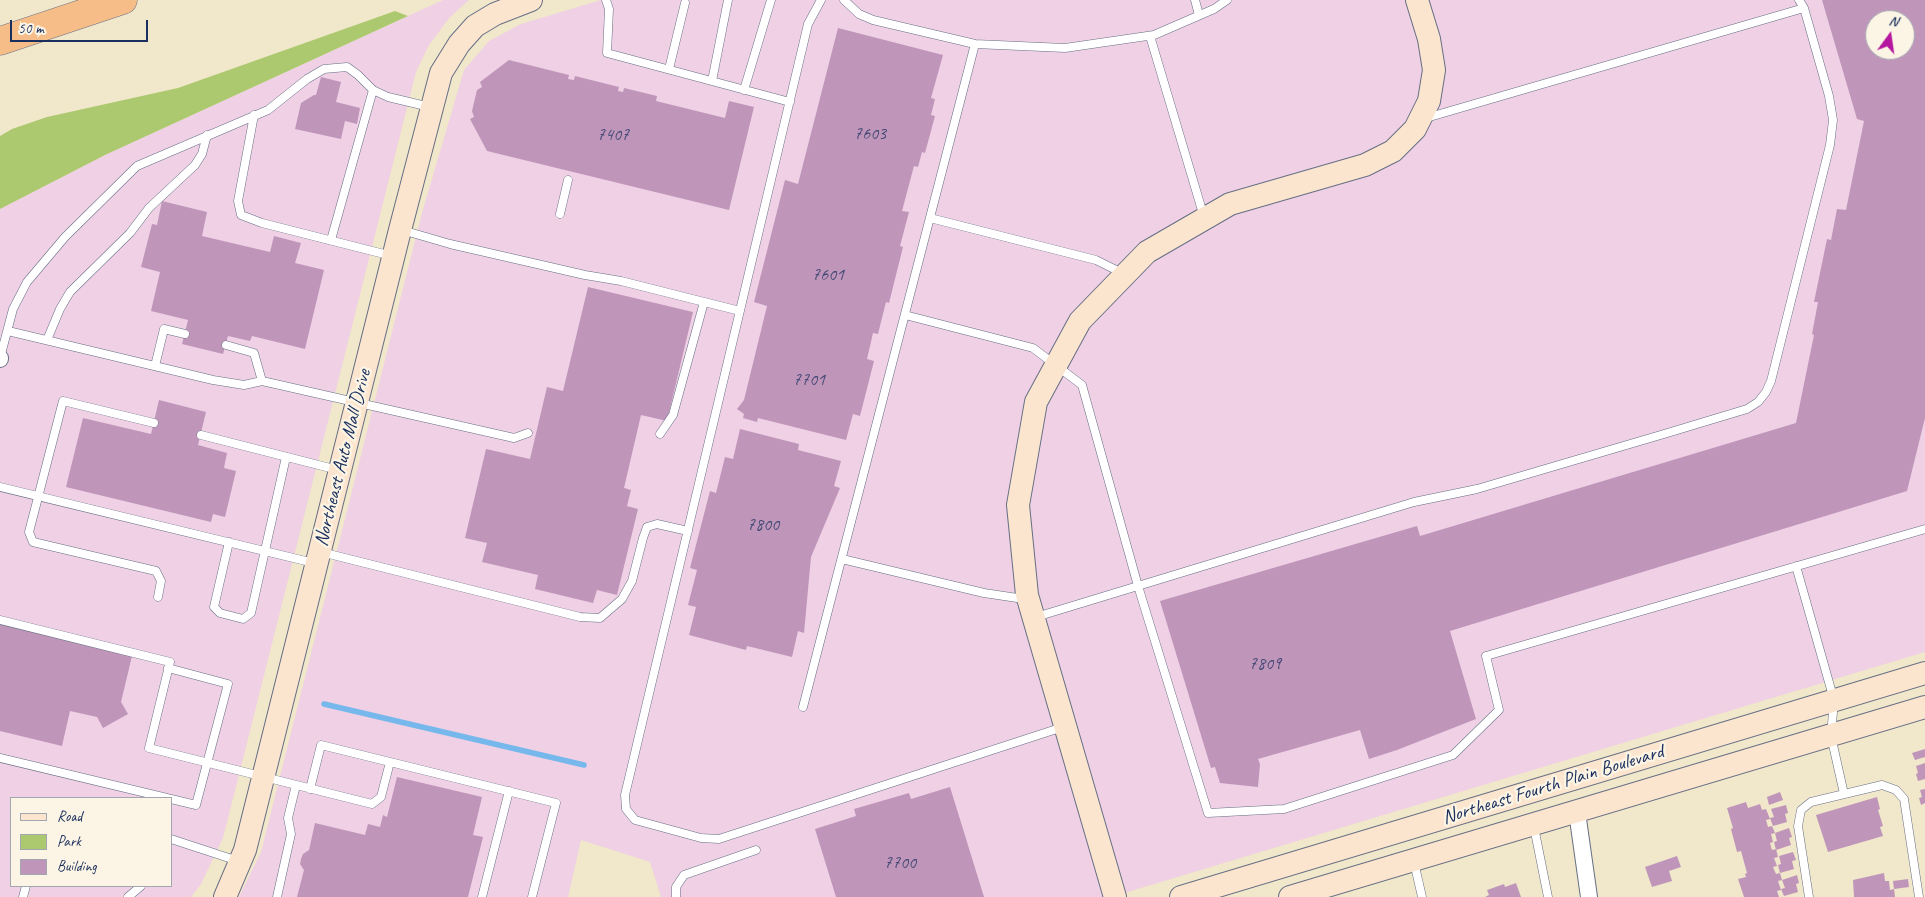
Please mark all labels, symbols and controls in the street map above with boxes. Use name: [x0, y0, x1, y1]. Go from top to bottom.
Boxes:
scale bar: [12, 10, 150, 42]
north arrow: [1865, 10, 1915, 60]
text: N: [1887, 12, 1900, 30]
text: 50 m: [18, 19, 44, 38]
house number: 7603: [854, 123, 886, 145]
house number: 7407: [597, 124, 629, 146]
house number: 7601: [812, 264, 844, 286]
street label: Northeast Auto Mall Drive: [309, 367, 377, 549]
house number: 7701: [793, 369, 825, 391]
house number: 7800: [747, 514, 779, 536]
house number: 7809: [1249, 653, 1281, 675]
street label: Northeast Fourth Plain Boulevard: [1439, 740, 1667, 830]
legend: [10, 797, 172, 887]
text: Road: [57, 807, 82, 826]
text: Park: [57, 832, 81, 851]
house number: 7700: [884, 852, 916, 874]
text: Building: [57, 857, 96, 876]

